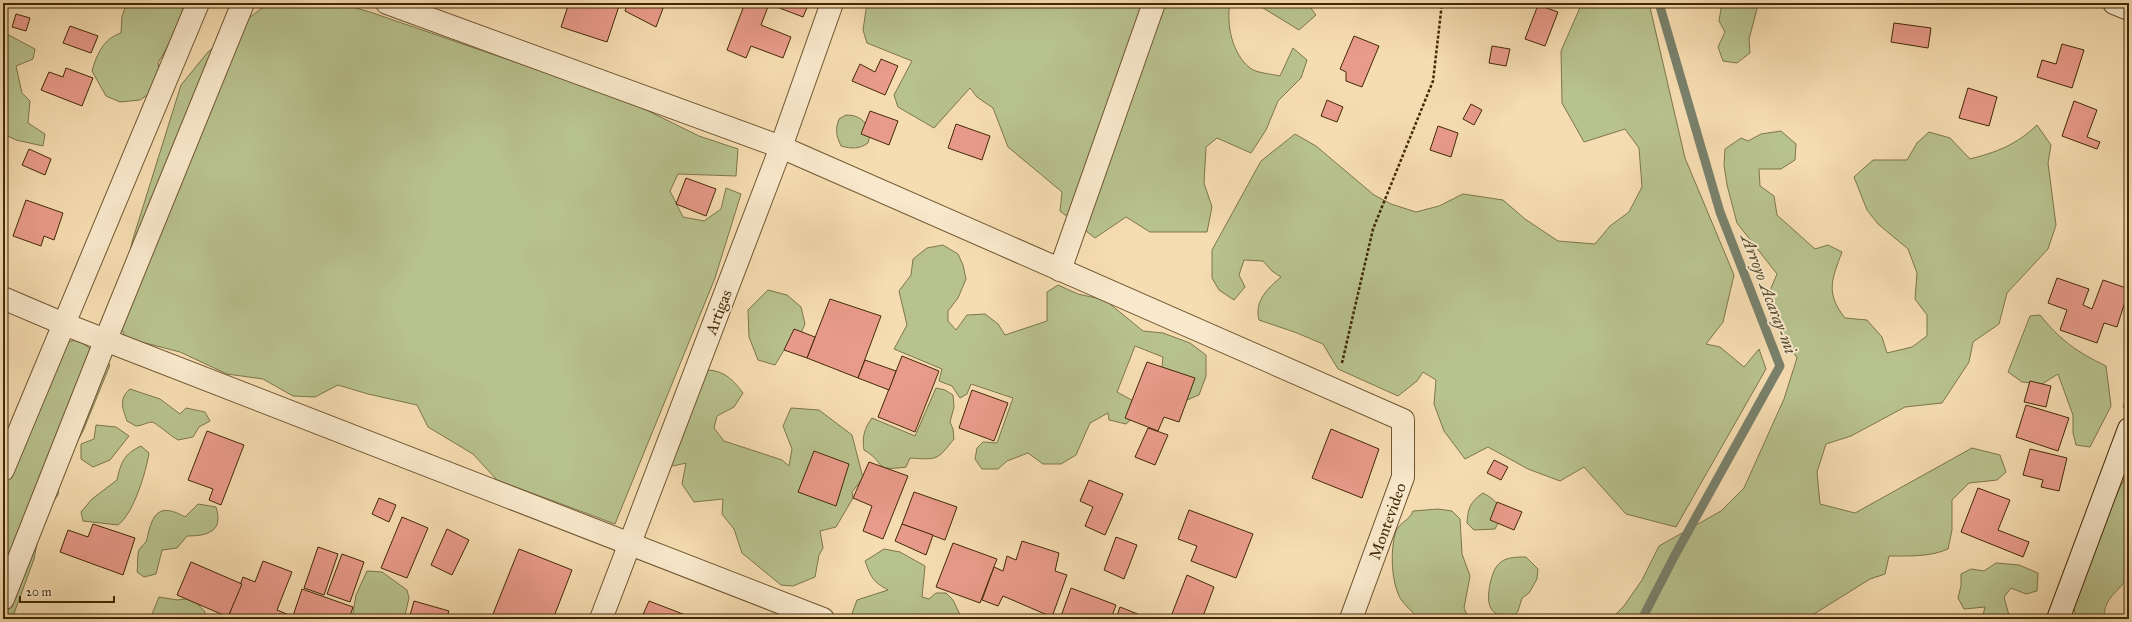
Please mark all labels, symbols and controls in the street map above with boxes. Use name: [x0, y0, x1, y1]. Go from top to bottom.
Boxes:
water label: Arroyo Acaray-mi: [1735, 229, 1801, 357]
street label: Artigas: [701, 287, 737, 339]
street label: Montevideo: [1365, 480, 1410, 562]
scale bar: [20, 578, 114, 604]
text: 20 m: [26, 585, 52, 599]

